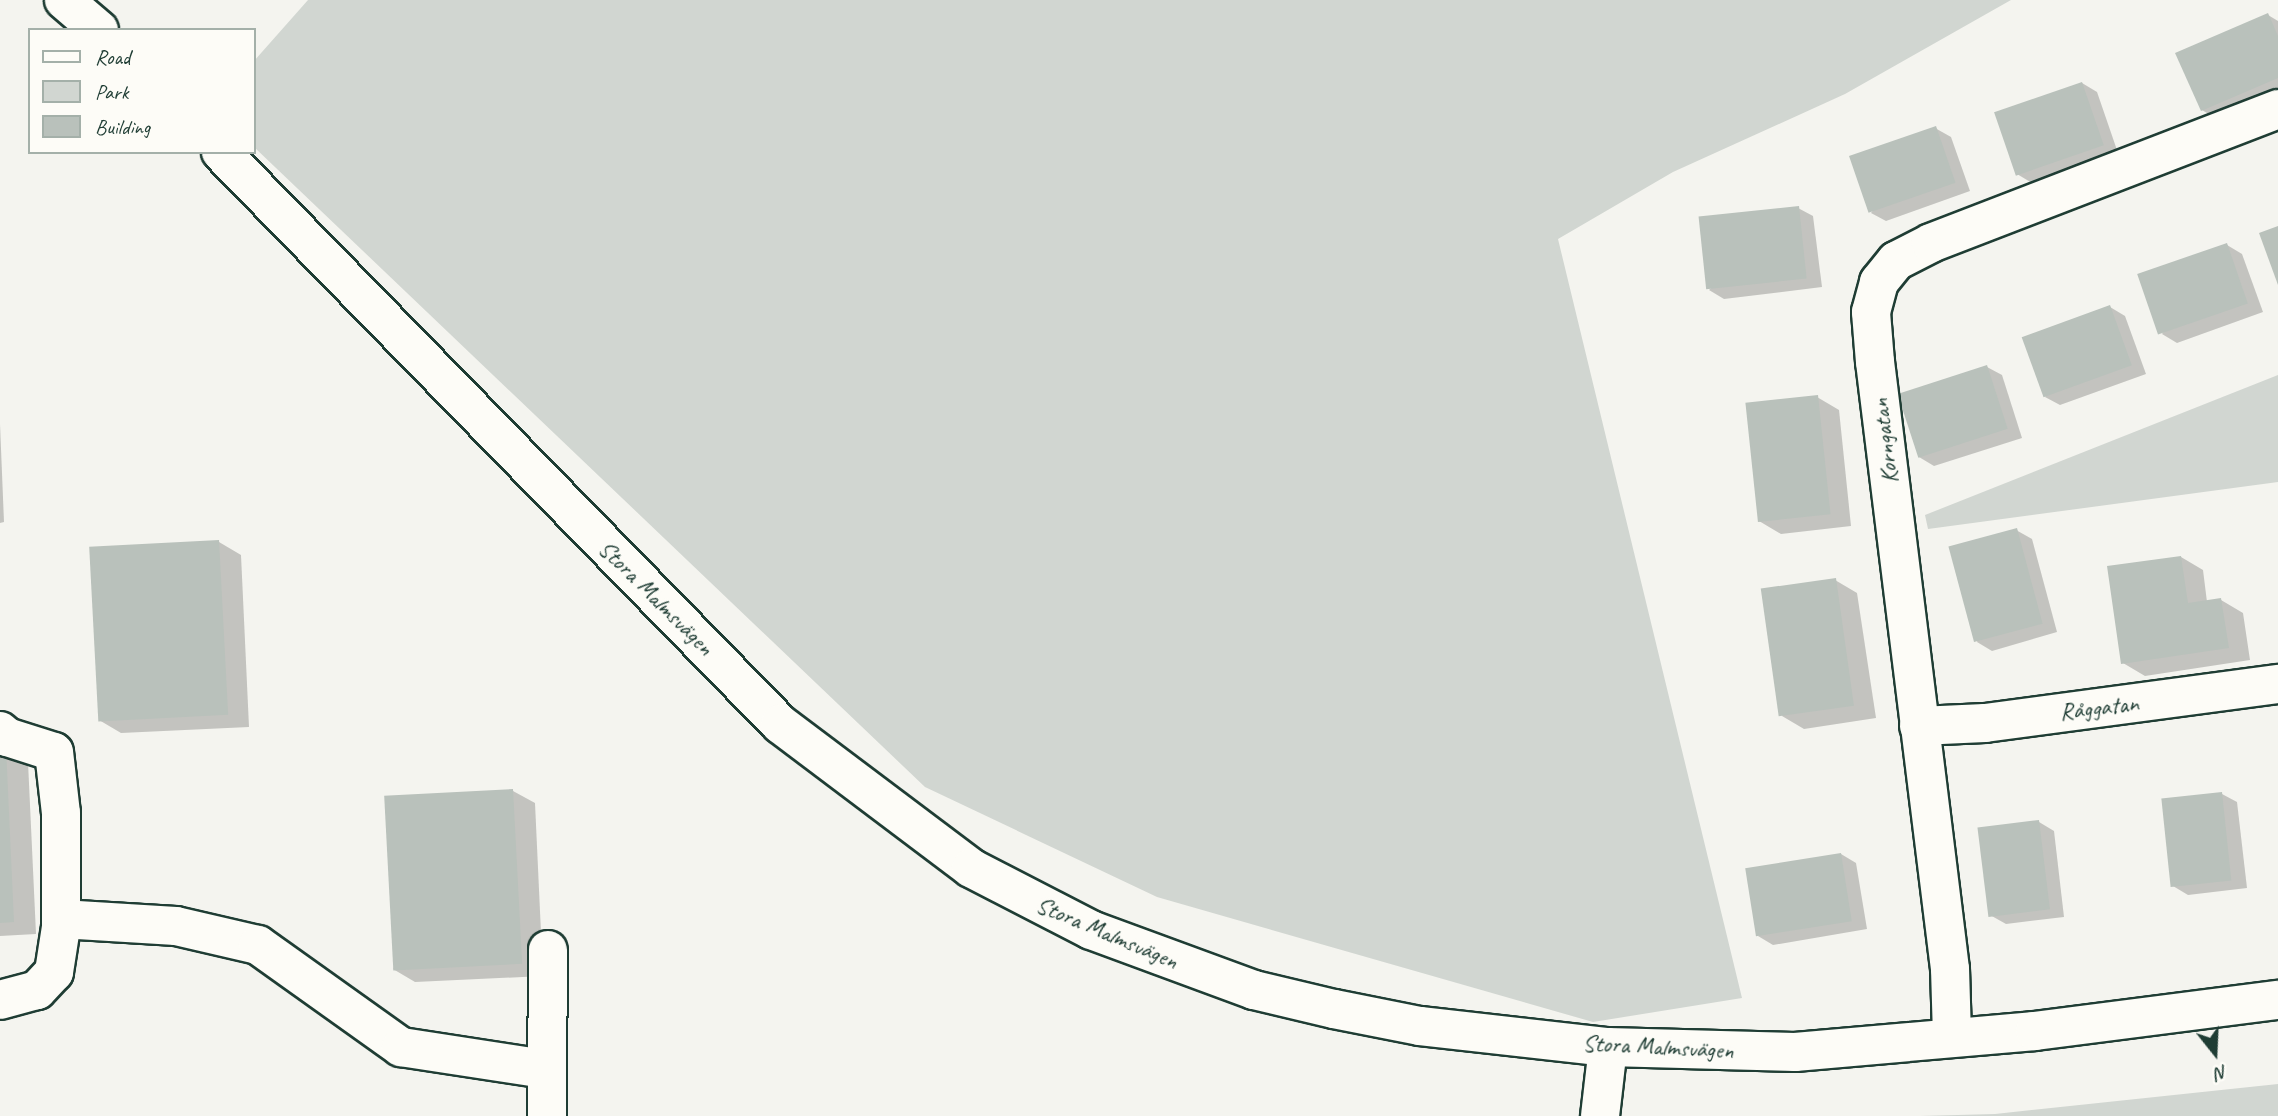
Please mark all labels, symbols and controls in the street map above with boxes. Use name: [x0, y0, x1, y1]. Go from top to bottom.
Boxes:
legend: [28, 28, 256, 154]
text: Road: [95, 44, 130, 70]
text: Park: [95, 79, 128, 105]
text: Building: [95, 114, 150, 140]
street label: Korngatan: [1866, 397, 1904, 485]
street label: Stora Malmsvägen: [592, 534, 720, 662]
street label: Råggatan: [2058, 689, 2140, 727]
street label: Stora Malmsvägen: [1031, 890, 1183, 976]
north arrow: [2180, 1018, 2250, 1088]
street label: Stora Malmsvägen: [1581, 1029, 1735, 1065]
text: N: [2212, 1060, 2231, 1086]

